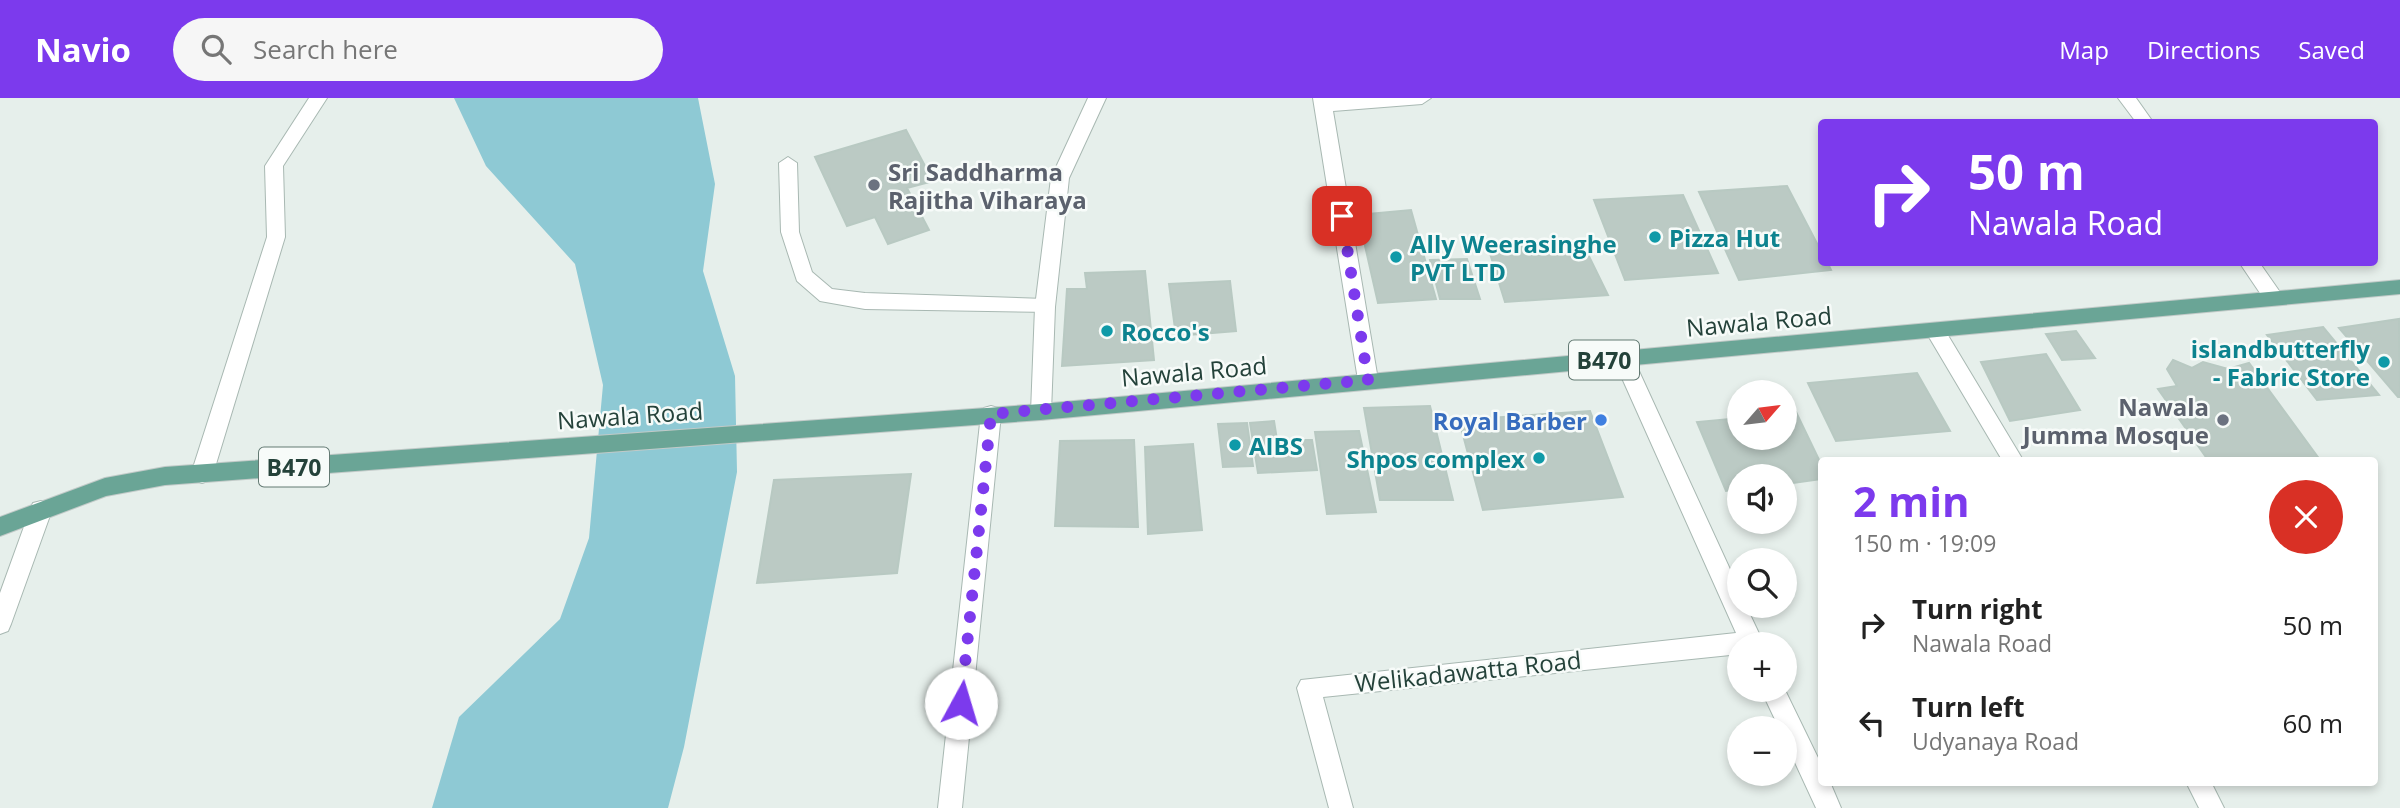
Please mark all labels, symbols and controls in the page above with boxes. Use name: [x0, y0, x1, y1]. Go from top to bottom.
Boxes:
search box: [173, 18, 663, 81]
text: Navio: [35, 27, 131, 72]
icon: search: [197, 30, 235, 68]
text: Search here: [253, 31, 398, 67]
text: Map: [2059, 33, 2109, 66]
text: Directions: [2147, 33, 2260, 66]
text: Saved: [2298, 33, 2365, 66]
text: 50 m: [1968, 138, 2085, 204]
icon: right: [1853, 147, 1944, 238]
place label: Sri Saddharma Rajitha Viharaya: [888, 155, 1087, 216]
marker: Sri Saddharma Rajitha Viharaya: [866, 177, 882, 193]
pin: [1312, 186, 1372, 246]
icon: arrive: [1323, 197, 1361, 235]
text: Nawala Road: [1968, 201, 2163, 244]
place label: Pizza Hut: [1669, 221, 1780, 254]
place label: Ally Weerasinghe PVT LTD: [1410, 227, 1617, 288]
marker: Pizza Hut: [1647, 229, 1663, 245]
marker: Ally Weerasinghe PVT LTD: [1388, 249, 1404, 265]
street label: Nawala Road: [1685, 298, 1833, 344]
place label: Rocco's: [1121, 315, 1210, 348]
marker: Rocco's: [1099, 323, 1115, 339]
place label: islandbutterfly - Fabric Store: [2191, 332, 2370, 393]
road number: B470: [1569, 341, 1639, 380]
street label: Nawala Road: [1120, 348, 1268, 394]
marker: islandbutterfly - Fabric Store: [2376, 354, 2392, 370]
north arrow: [1727, 380, 1797, 450]
map controls: [1727, 380, 1797, 786]
place label: Nawala Jumma Mosque: [2021, 390, 2209, 451]
street label: Nawala Road: [556, 393, 704, 437]
place label: Royal Barber: [1433, 404, 1587, 437]
marker: Royal Barber: [1593, 412, 1609, 428]
marker: Nawala Jumma Mosque: [2215, 412, 2231, 428]
place label: AIBS: [1249, 429, 1303, 462]
marker: AIBS: [1227, 437, 1243, 453]
place label: Shpos complex: [1346, 442, 1525, 475]
road number: B470: [259, 448, 329, 486]
marker: Shpos complex: [1531, 450, 1547, 466]
button: sound: [1727, 464, 1797, 534]
text: 2 min: [1853, 472, 1970, 529]
button: close: [2269, 480, 2343, 554]
text: 150 m · 19:09: [1853, 527, 1996, 559]
button: search: [1727, 548, 1797, 618]
text: Turn right: [1912, 591, 2043, 627]
icon: right: [1853, 606, 1891, 644]
text: 50 m: [2282, 607, 2343, 643]
text: Nawala Road: [1912, 627, 2052, 659]
button: +: [1727, 632, 1797, 702]
street label: Welikadawatta Road: [1353, 643, 1583, 699]
position arrow: [924, 666, 998, 740]
text: Turn left: [1912, 689, 2024, 725]
icon: left: [1853, 704, 1891, 742]
text: 60 m: [2282, 705, 2343, 741]
button: −: [1727, 716, 1797, 786]
text: Udyanaya Road: [1912, 725, 2079, 757]

